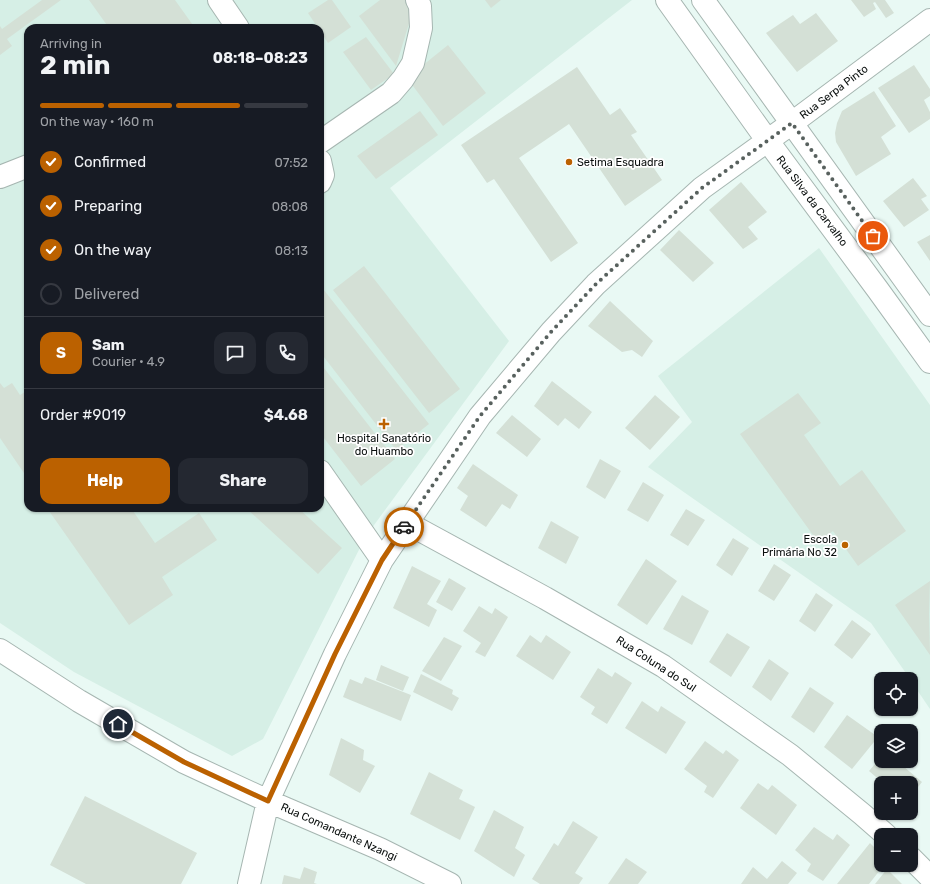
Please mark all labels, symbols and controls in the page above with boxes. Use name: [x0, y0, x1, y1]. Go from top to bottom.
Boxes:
text: Arriving in: [40, 36, 102, 51]
text: 08:18–08:23: [213, 49, 308, 67]
text: 2 min: [40, 50, 110, 81]
street label: Rua Serpa Pinto: [797, 62, 871, 122]
text: On the way · 160 m: [40, 114, 154, 129]
icon: check: [40, 151, 62, 173]
text: Confirmed: [74, 153, 146, 171]
street label: Rua Silva da Carvalho: [774, 153, 850, 249]
text: 07:52: [274, 155, 308, 170]
place label: Setima Esquadra: [577, 156, 664, 169]
marker: Setima Esquadra: [564, 157, 574, 167]
icon: check: [40, 195, 62, 217]
text: Preparing: [74, 197, 142, 215]
text: 08:08: [272, 199, 308, 214]
pin: [856, 219, 890, 253]
icon: bag: [862, 225, 884, 247]
icon: check: [40, 239, 62, 261]
text: On the way: [74, 241, 152, 259]
text: 08:13: [275, 243, 308, 258]
text: Delivered: [74, 285, 139, 303]
button: chat: [214, 332, 256, 374]
button: phone: [266, 332, 308, 374]
text: Sam: [92, 336, 125, 354]
text: S: [56, 344, 66, 362]
text: Courier · 4.9: [92, 354, 165, 369]
text: Order #9019: [40, 406, 126, 424]
text: $4.68: [264, 406, 308, 424]
marker: Hospital Sanatório do Huambo: [378, 418, 390, 430]
place label: Hospital Sanatório do Huambo: [337, 432, 431, 458]
button: Help: [40, 458, 170, 504]
button: Share: [178, 458, 308, 504]
courier: [384, 507, 424, 547]
icon: car: [393, 516, 415, 538]
place label: Escola Primária No 32: [762, 533, 837, 559]
marker: Escola Primária No 32: [840, 540, 850, 550]
street label: Rua Coluna do Sul: [614, 633, 698, 695]
map controls: [874, 672, 918, 872]
button: locate: [874, 672, 918, 716]
pin: [101, 707, 135, 741]
icon: home: [107, 713, 129, 735]
button: layers: [874, 724, 918, 768]
button: +: [874, 776, 918, 820]
street label: Rua Comandante Nzangi: [279, 800, 399, 864]
button: −: [874, 828, 918, 872]

